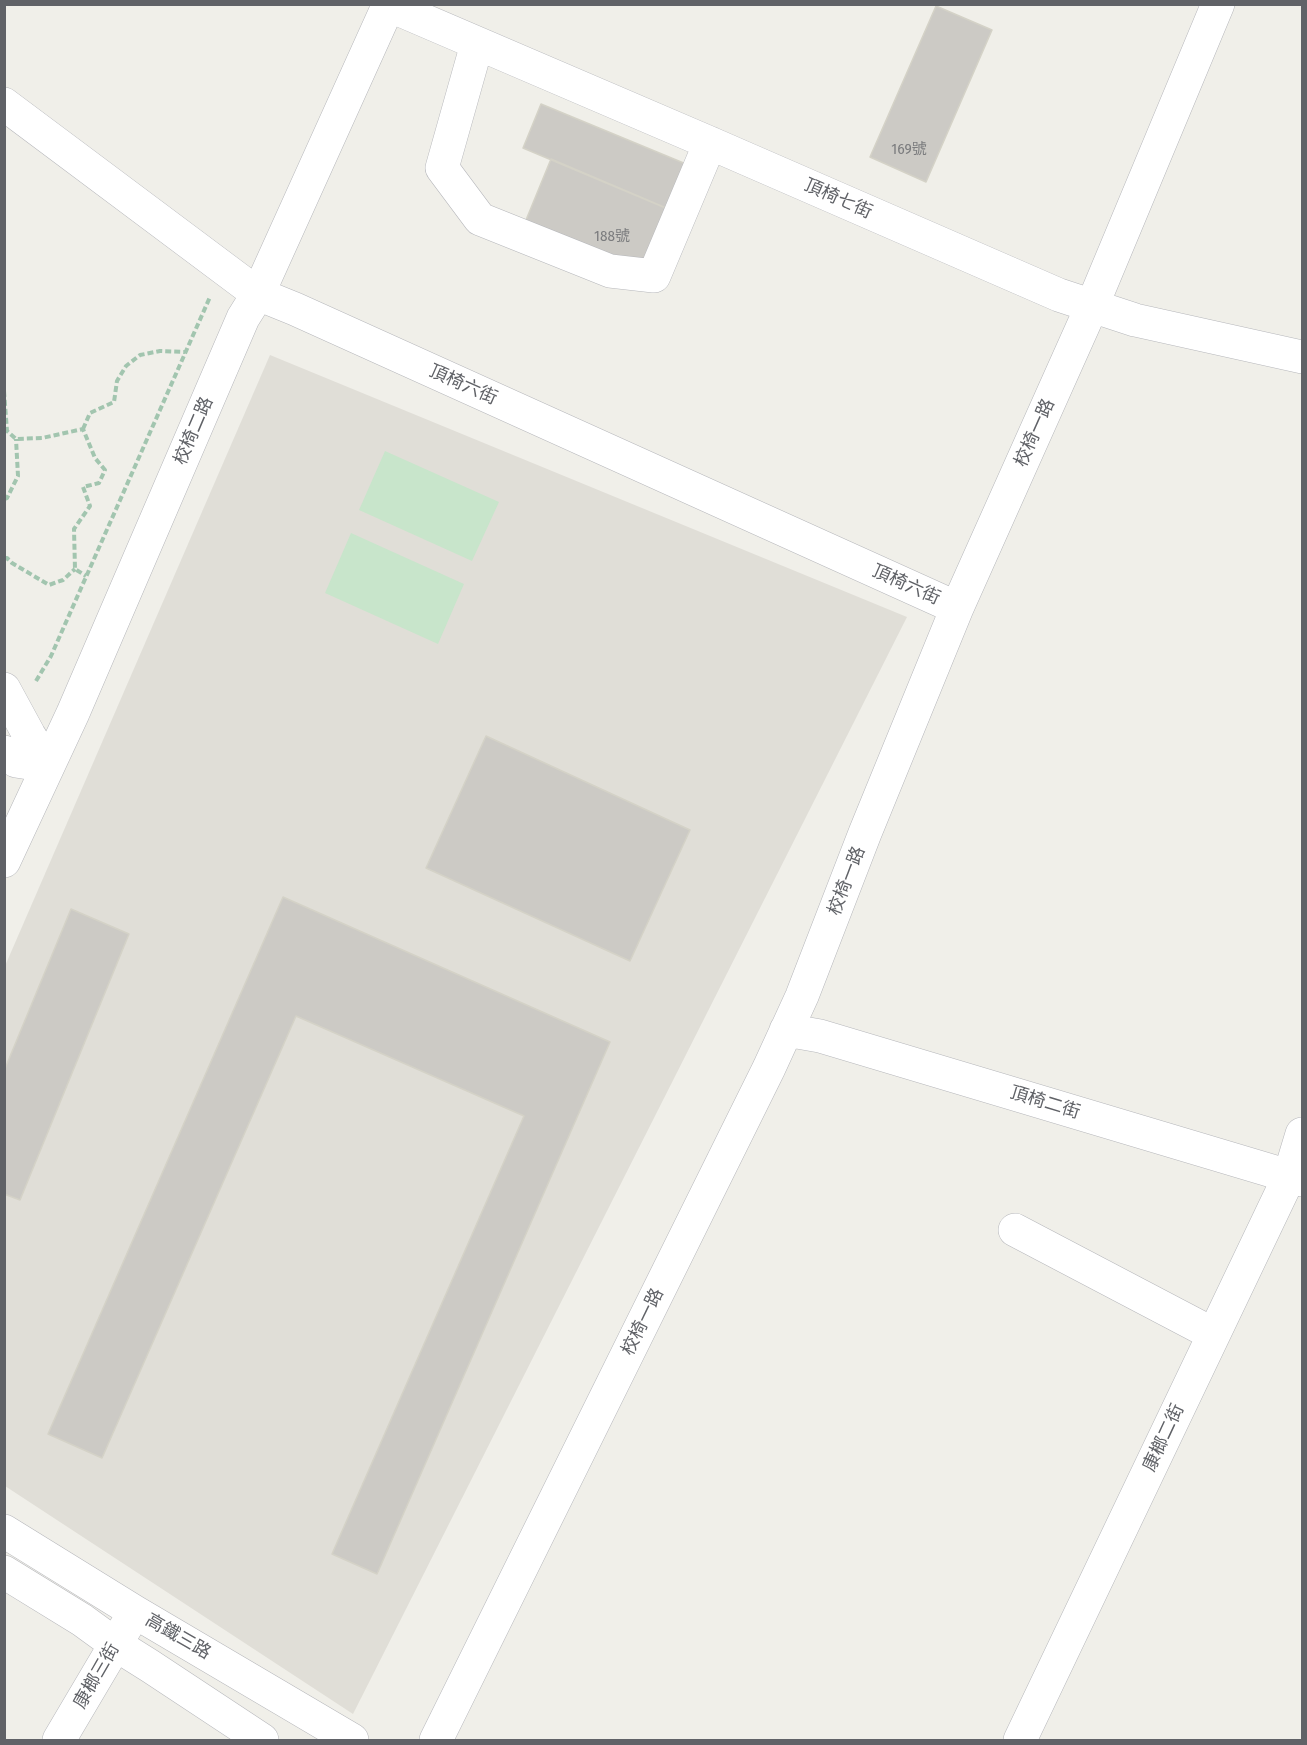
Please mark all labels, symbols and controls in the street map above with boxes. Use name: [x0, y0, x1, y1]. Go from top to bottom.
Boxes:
house number: 169號: [891, 141, 927, 159]
street label: 頂椅七街: [801, 174, 875, 224]
house number: 188號: [594, 228, 630, 246]
street label: 頂椅六街: [426, 360, 500, 410]
street label: 校椅二路: [170, 394, 218, 468]
street label: 校椅一路: [1010, 396, 1060, 470]
street label: 頂椅六街: [869, 560, 943, 610]
street label: 校椅一路: [824, 844, 870, 918]
street label: 頂椅二街: [1007, 1082, 1083, 1124]
street label: 校椅一路: [618, 1285, 668, 1359]
street label: 康榔二街: [1139, 1401, 1189, 1475]
street label: 高鐵三路: [141, 1610, 215, 1664]
street label: 康榔三街: [70, 1639, 124, 1713]

